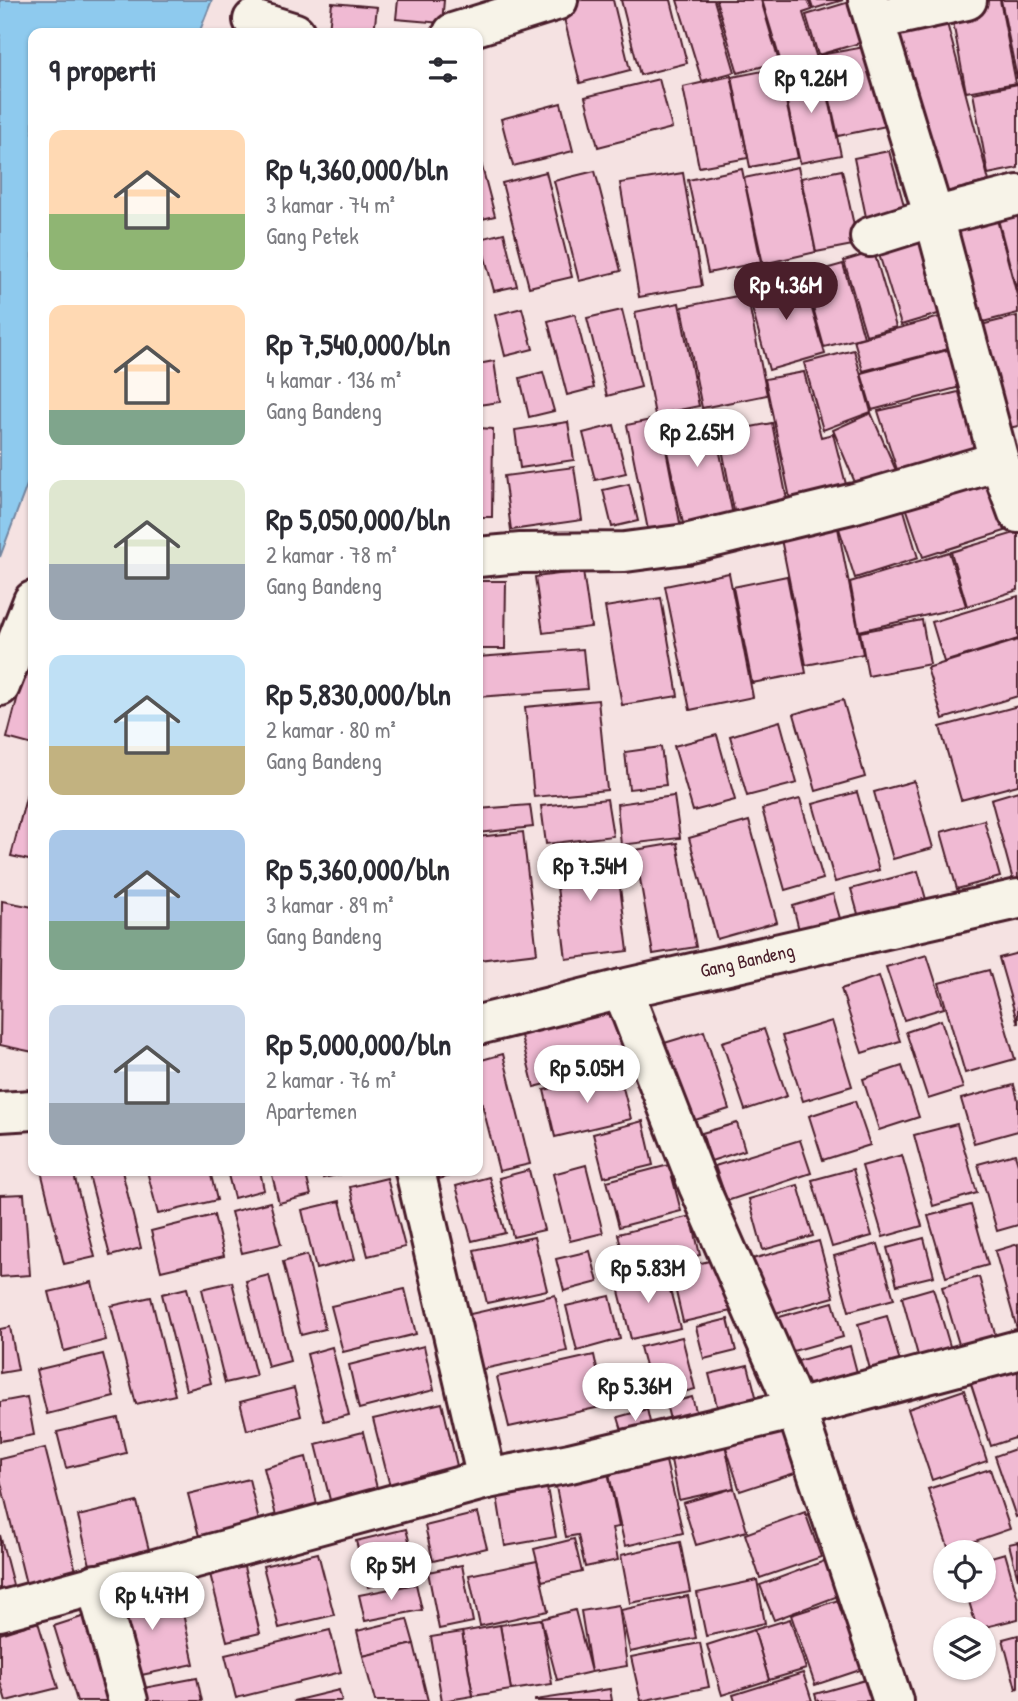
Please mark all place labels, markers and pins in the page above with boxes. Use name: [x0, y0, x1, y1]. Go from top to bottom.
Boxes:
pin: Rp 9.26M: [739, 55, 883, 115]
pin: Rp 4.36M: [714, 262, 858, 322]
pin: Rp 2.65M: [625, 410, 769, 469]
pin: Rp 7.54M: [518, 844, 662, 903]
pin: Rp 5.05M: [515, 1046, 659, 1105]
pin: Rp 5.83M: [576, 1246, 720, 1305]
pin: Rp 5.36M: [563, 1364, 707, 1423]
pin: Rp 5M: [342, 1542, 440, 1602]
pin: Rp 4.47M: [80, 1572, 224, 1632]

